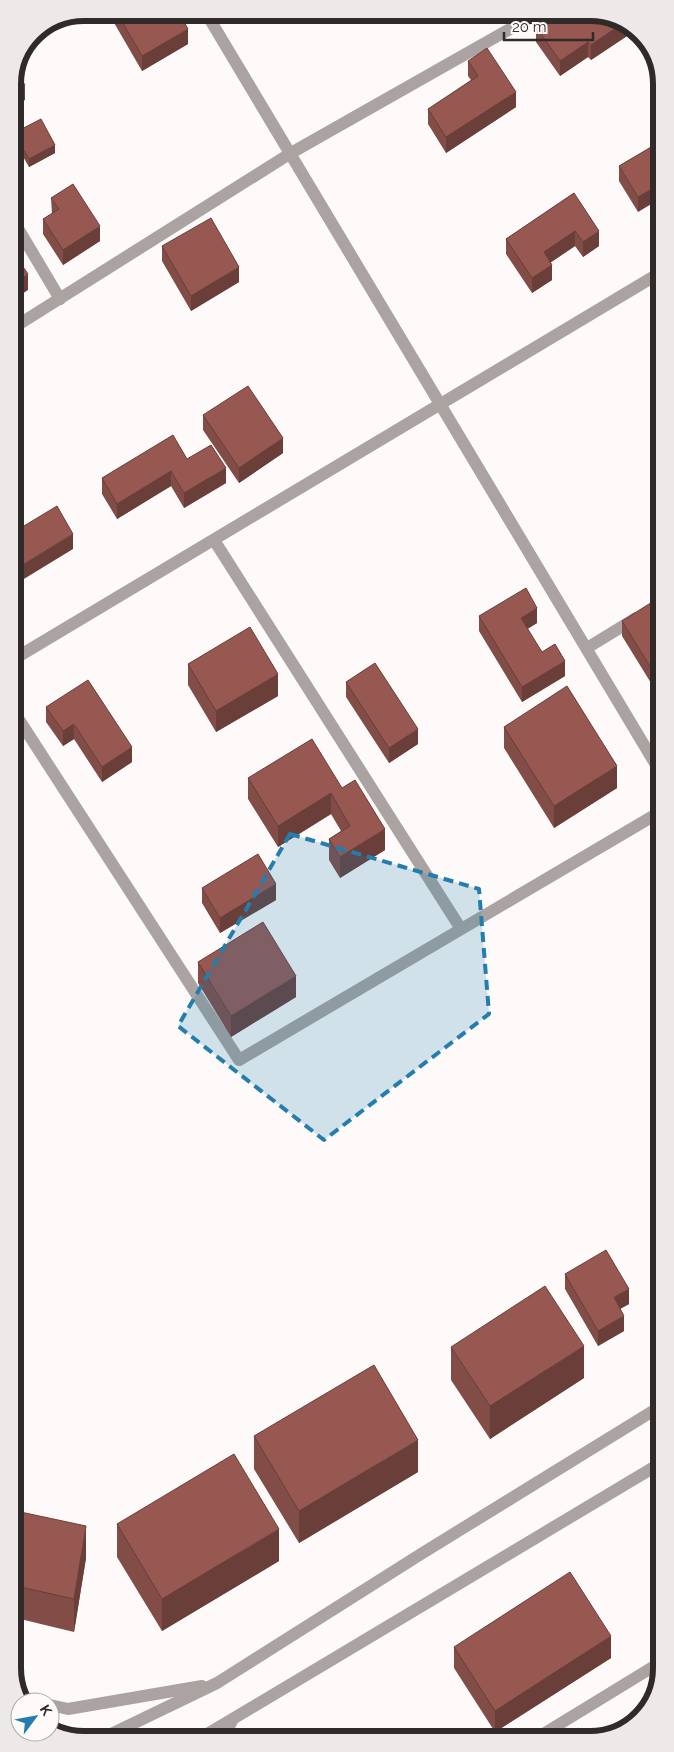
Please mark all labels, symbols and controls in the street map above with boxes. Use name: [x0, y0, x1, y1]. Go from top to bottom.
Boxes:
scale bar: [504, 10, 593, 42]
text: 20 m: [512, 18, 547, 36]
north arrow: [10, 1692, 60, 1742]
text: K: [37, 1702, 56, 1719]

